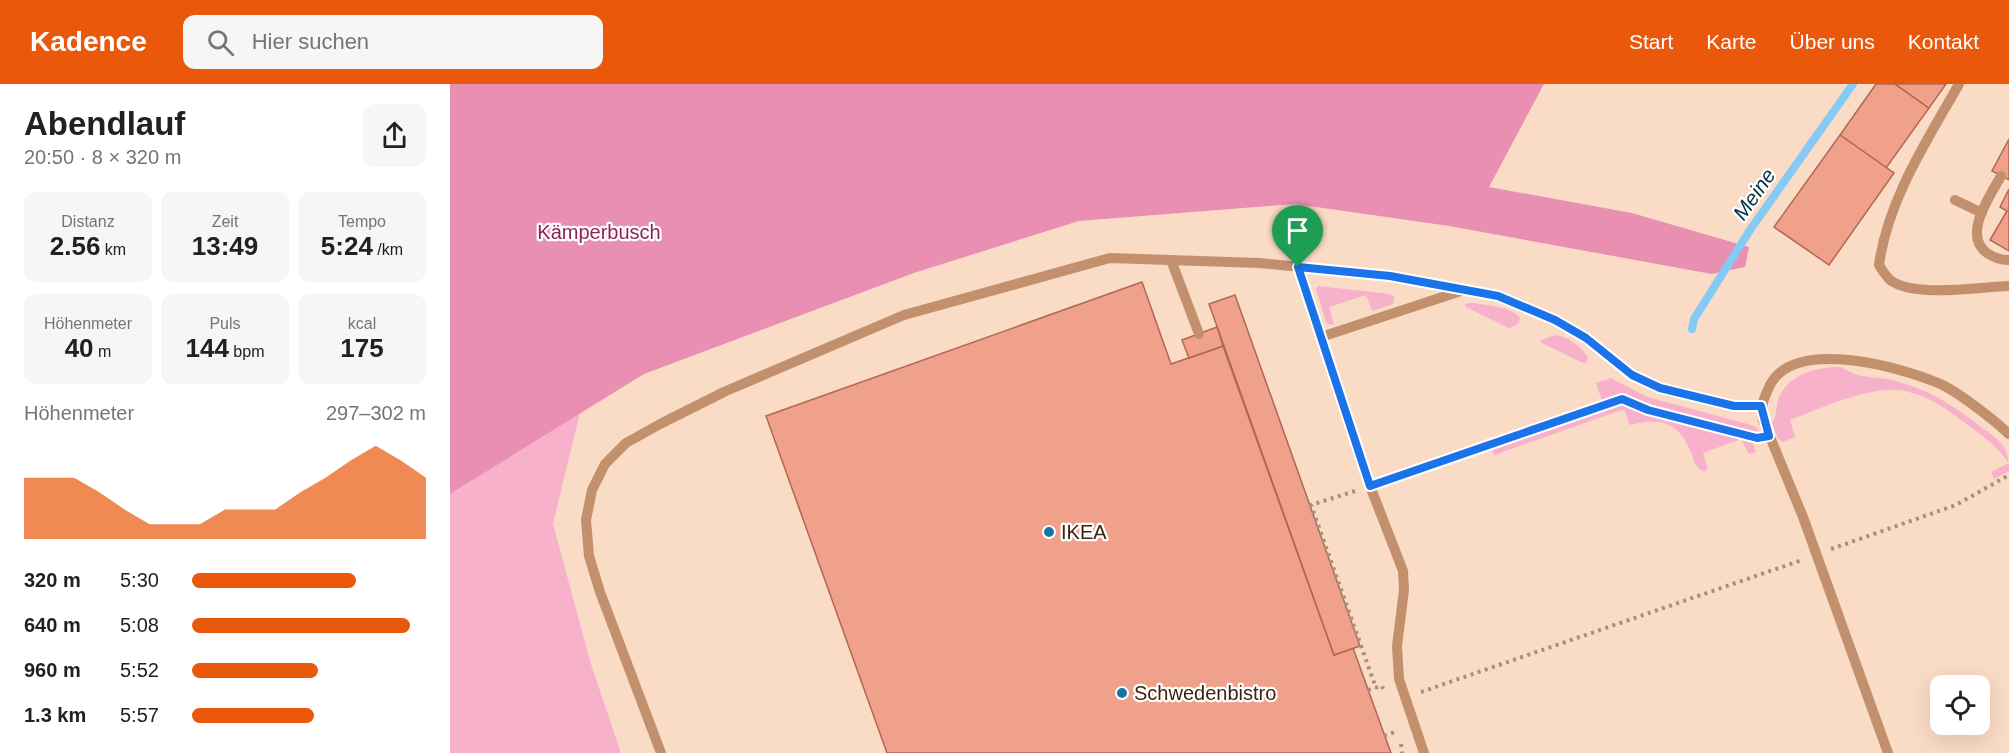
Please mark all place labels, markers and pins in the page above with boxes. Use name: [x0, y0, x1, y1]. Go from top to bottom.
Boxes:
pin: [1272, 205, 1323, 267]
place label: IKEA: [1061, 521, 1107, 543]
marker: IKEA: [1042, 525, 1056, 539]
place label: Schwedenbistro: [1134, 682, 1276, 704]
marker: Schwedenbistro: [1115, 686, 1129, 700]

